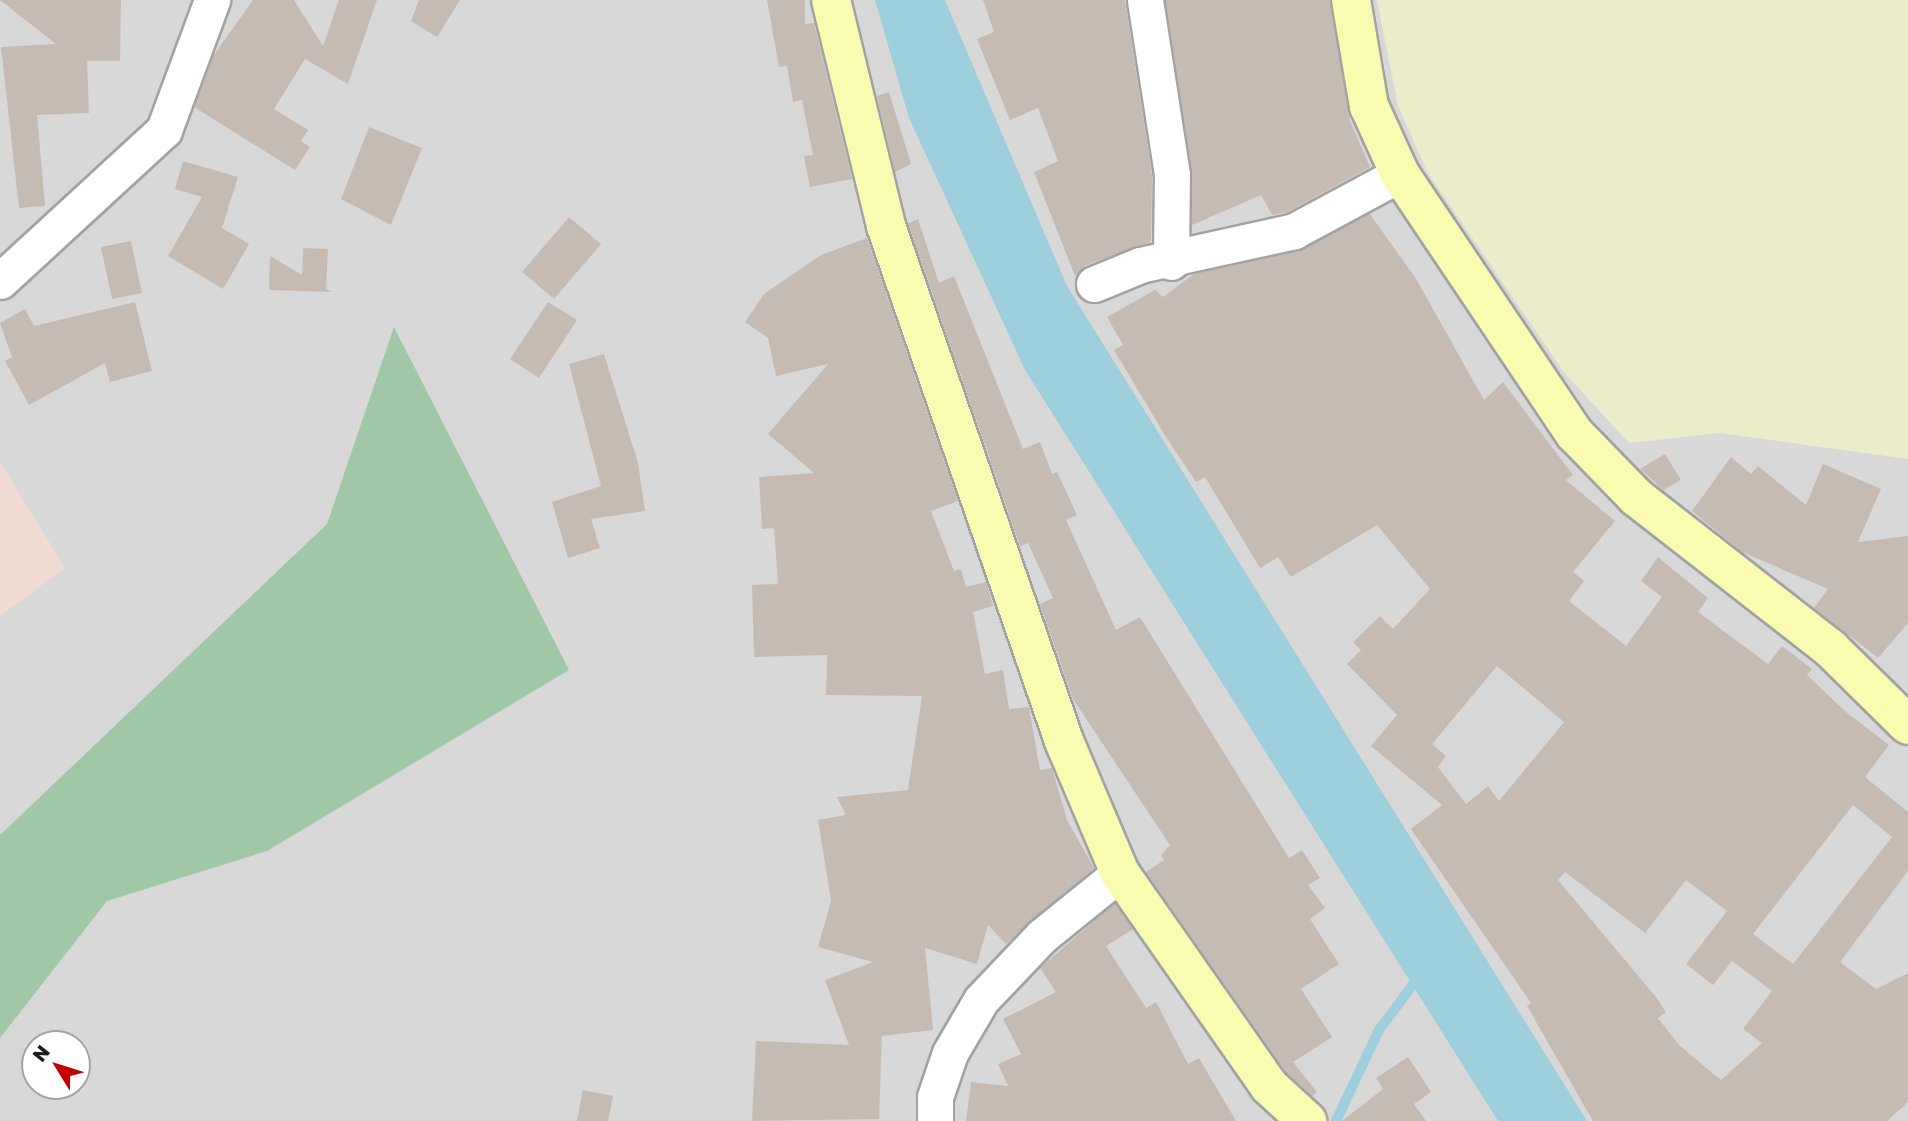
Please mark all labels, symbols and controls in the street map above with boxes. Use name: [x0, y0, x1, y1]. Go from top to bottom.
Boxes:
north arrow: [21, 1030, 91, 1100]
text: N: [27, 1040, 54, 1066]

